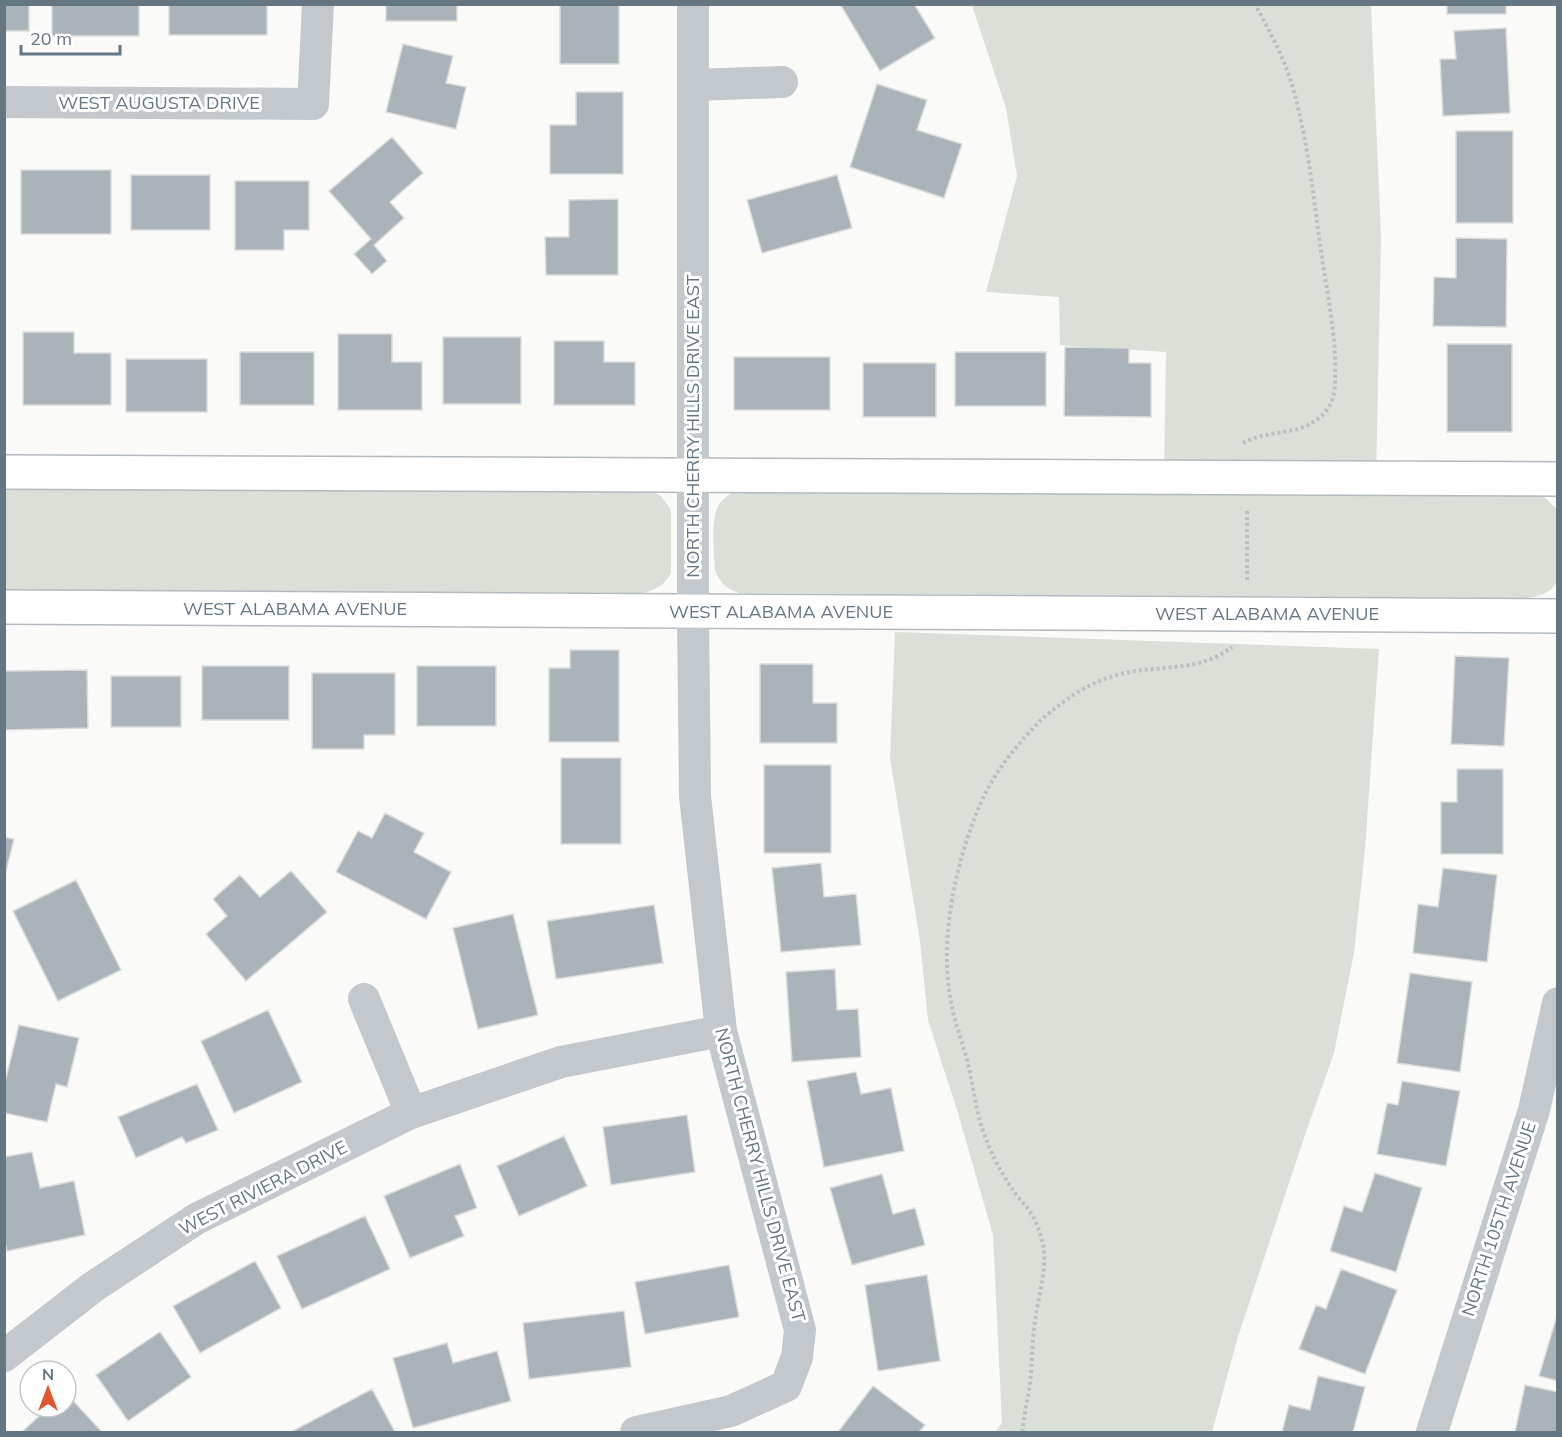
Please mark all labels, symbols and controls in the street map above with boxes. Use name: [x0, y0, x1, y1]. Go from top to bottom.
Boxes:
scale bar: [21, 18, 120, 56]
text: 20 m: [30, 27, 72, 50]
street label: WEST AUGUSTA DRIVE: [58, 91, 260, 114]
street label: NORTH CHERRY HILLS DRIVE EAST: [681, 274, 704, 578]
street label: WEST ALABAMA AVENUE: [183, 597, 407, 620]
street label: WEST ALABAMA AVENUE: [669, 600, 893, 623]
street label: WEST ALABAMA AVENUE: [1155, 602, 1379, 625]
street label: NORTH CHERRY HILLS DRIVE EAST: [710, 1025, 811, 1324]
street label: NORTH 105TH AVENUE: [1456, 1119, 1541, 1319]
street label: WEST RIVIERA DRIVE: [175, 1135, 351, 1240]
north arrow: [18, 1359, 78, 1419]
text: N: [42, 1364, 54, 1384]

